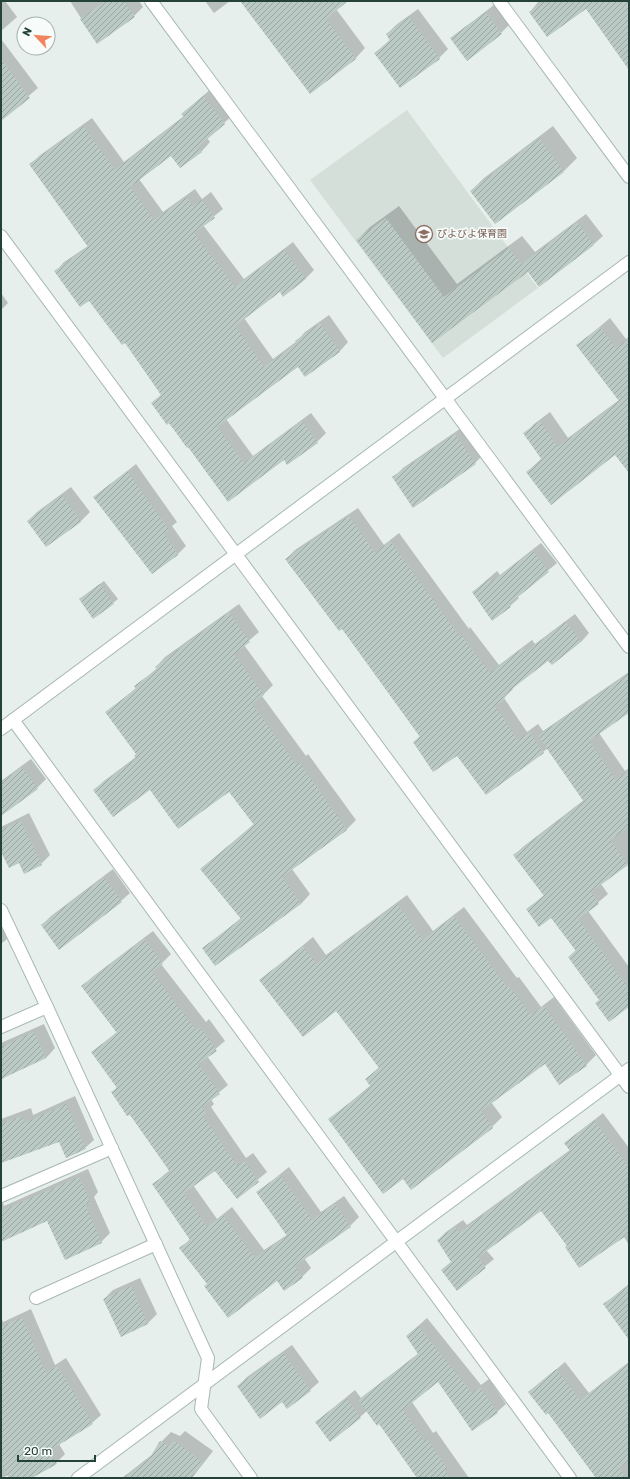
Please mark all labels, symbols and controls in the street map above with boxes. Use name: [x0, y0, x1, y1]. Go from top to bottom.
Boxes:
north arrow: [16, 16, 56, 56]
text: N: [20, 25, 35, 38]
school or university icon: ぴよびよ保育園: [414, 224, 434, 244]
place label: ぴよびよ保育園: [437, 228, 507, 240]
scale bar: [18, 1437, 95, 1463]
text: 20 m: [24, 1444, 52, 1458]

